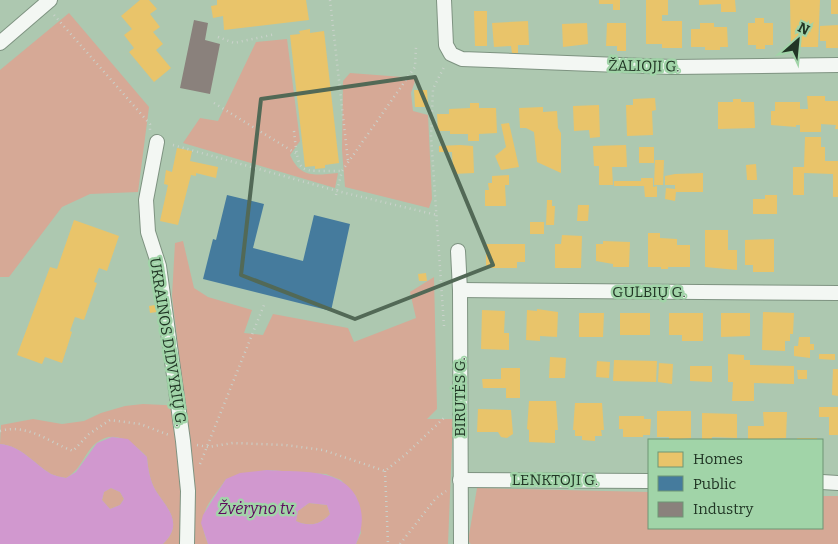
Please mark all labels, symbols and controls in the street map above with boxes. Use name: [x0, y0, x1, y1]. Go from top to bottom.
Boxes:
north arrow: [773, 15, 823, 65]
text: N: [795, 19, 813, 39]
street label: ŽALIOJI G.: [608, 56, 680, 76]
street label: UKRAINOS DIDVYRIŲ G.: [146, 256, 190, 428]
street label: GULBIŲ G.: [612, 283, 686, 301]
street label: BIRUTĖS G.: [451, 357, 469, 437]
legend: [648, 439, 823, 529]
text: Homes: [693, 450, 743, 468]
street label: LENKTOJI G.: [512, 471, 598, 489]
text: Public: [693, 475, 737, 493]
water label: Žvėryno tv.: [218, 499, 296, 518]
text: Industry: [693, 500, 753, 518]

